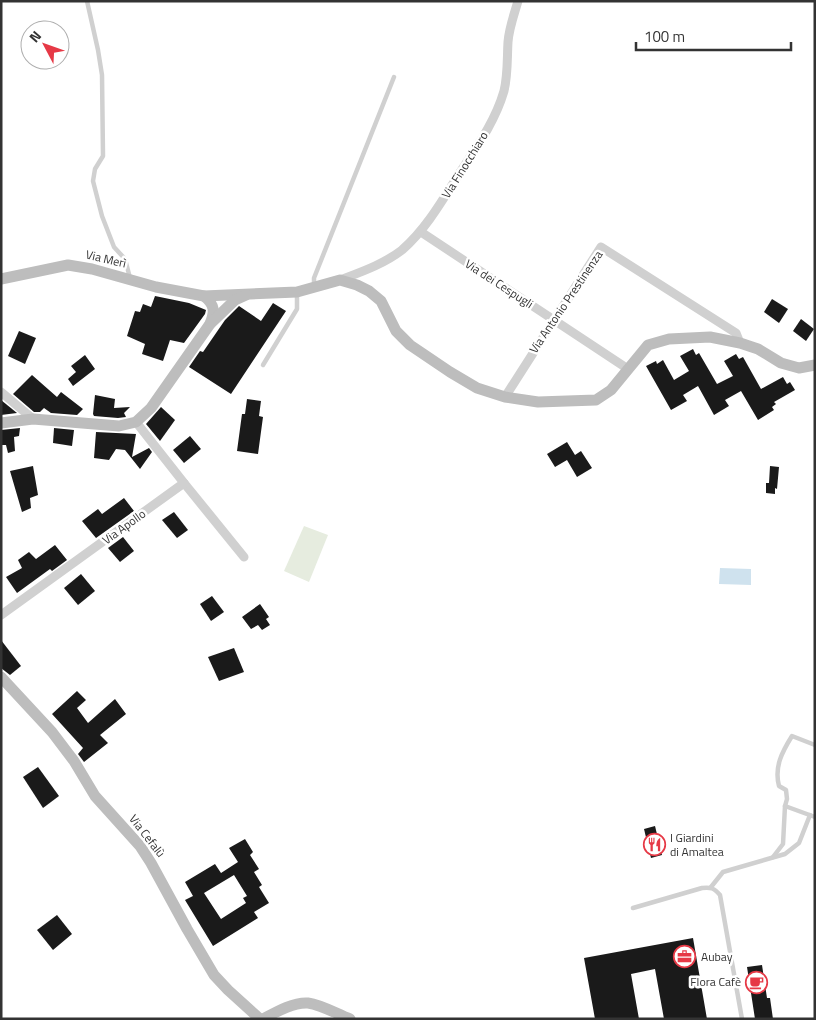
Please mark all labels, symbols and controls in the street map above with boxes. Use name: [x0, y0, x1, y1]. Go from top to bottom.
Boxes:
north arrow: [20, 20, 70, 70]
scale bar: [636, 20, 791, 52]
text: 100 m: [644, 25, 685, 48]
text: N: [24, 26, 46, 47]
street label: Via Finocchiaro: [436, 128, 493, 202]
street label: Via Merì: [84, 245, 129, 272]
street label: Via Antonio Prestinenza: [524, 246, 607, 357]
street label: Via dei Cespugli: [461, 254, 537, 313]
street label: Via Apollo: [98, 504, 150, 549]
street label: Via Cefalù: [125, 810, 170, 861]
place label: I Giardini di Amaltea: [670, 828, 724, 861]
restaurant icon: I Giardini di Amaltea: [642, 833, 666, 857]
office icon: Aubay: [673, 945, 697, 969]
place label: Aubay: [701, 947, 733, 966]
cafe icon: Flora Cafè: [745, 970, 769, 994]
place label: Flora Cafè: [690, 972, 741, 991]

